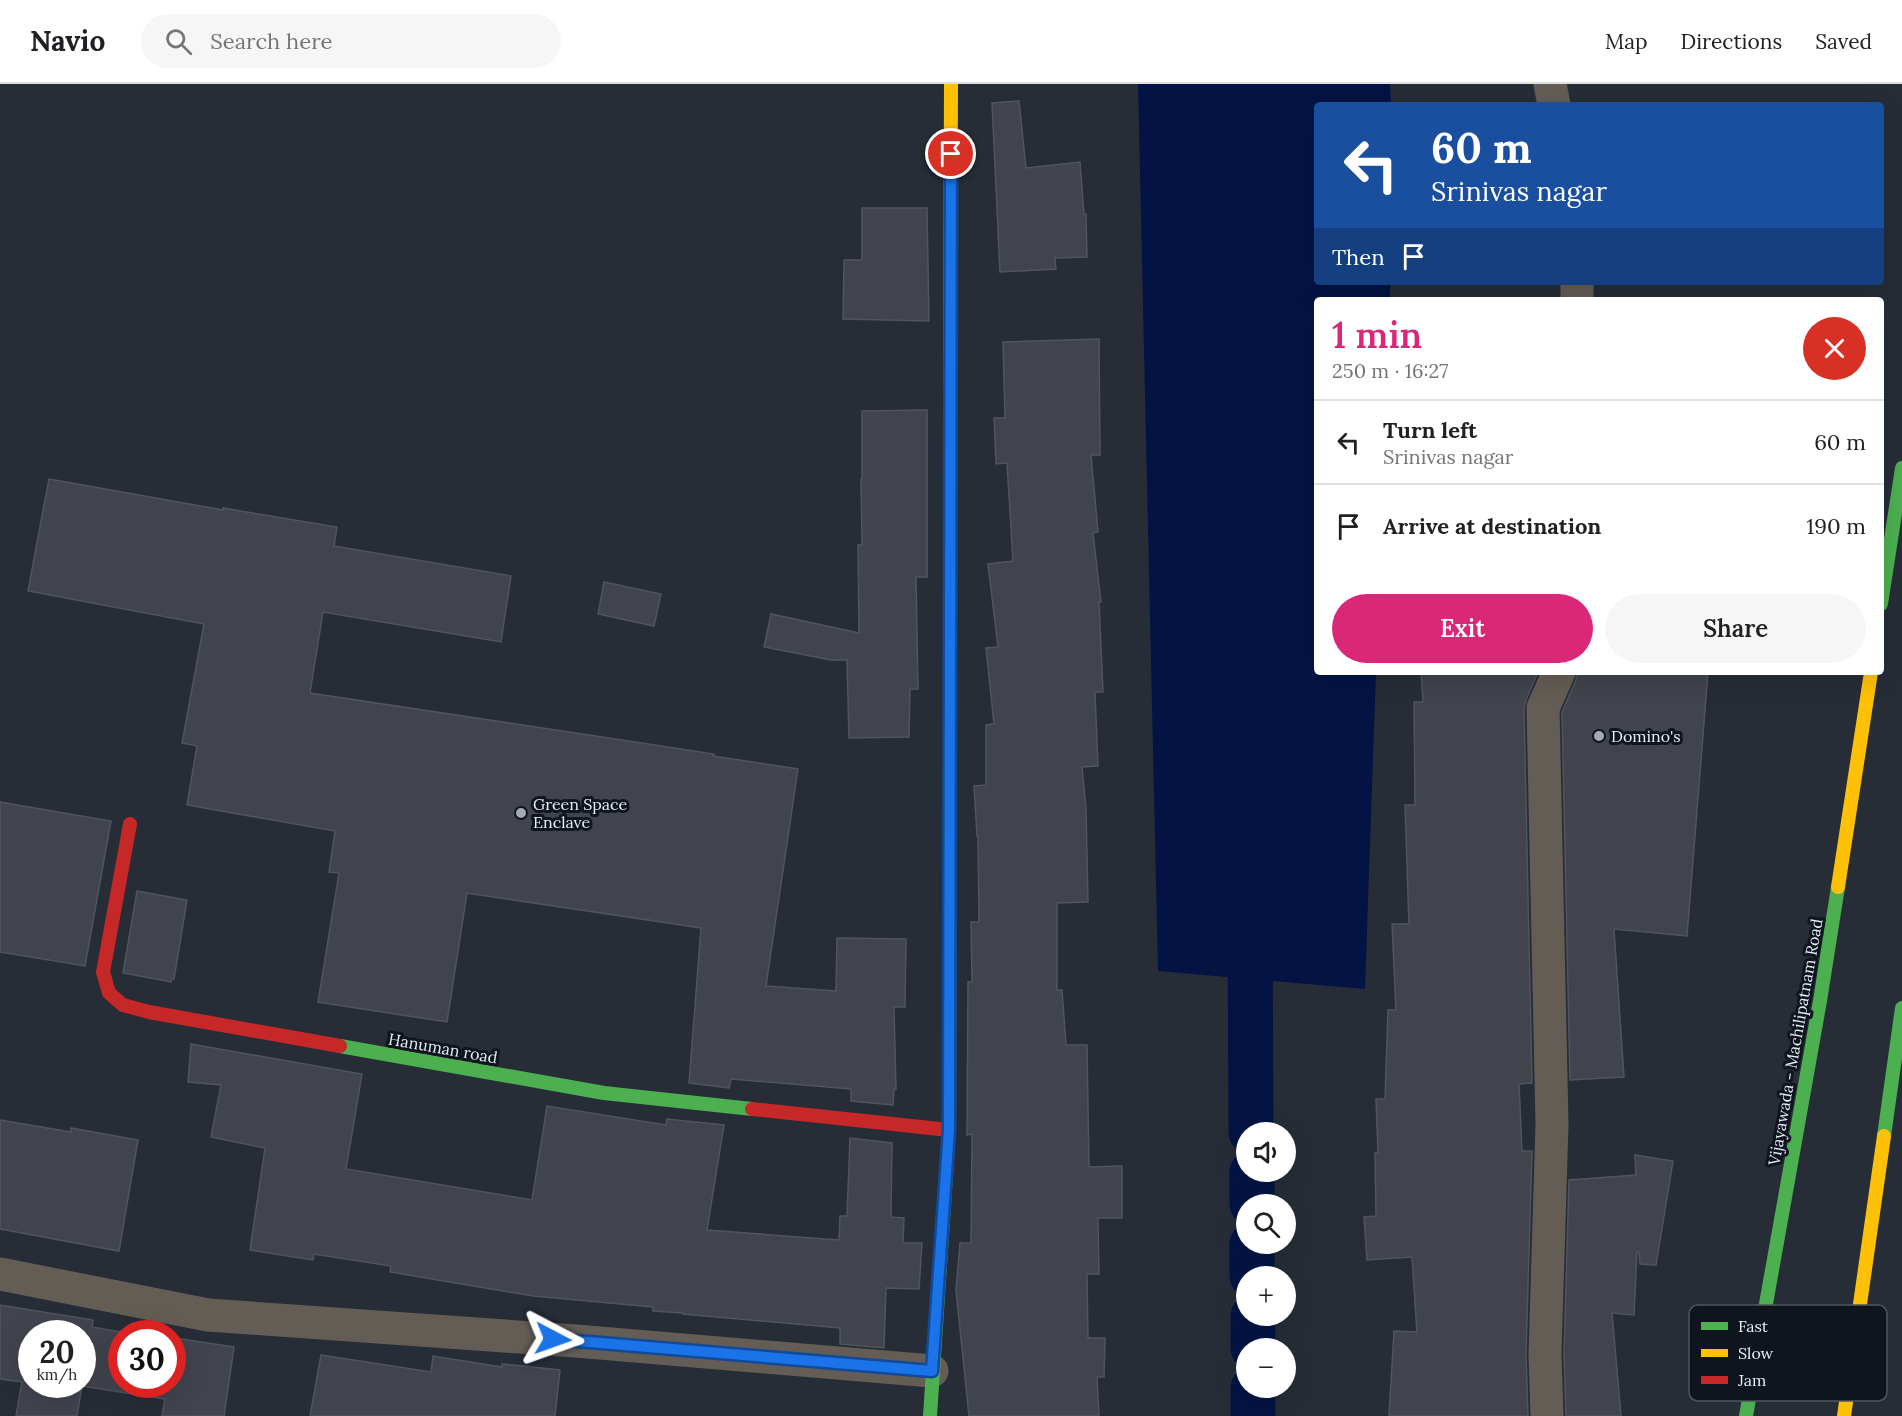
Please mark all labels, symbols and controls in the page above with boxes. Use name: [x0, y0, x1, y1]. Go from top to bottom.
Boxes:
search box: [141, 14, 561, 68]
text: Navio: [30, 23, 105, 59]
icon: search: [162, 25, 195, 58]
text: Search here: [210, 27, 332, 55]
text: Map: [1605, 28, 1648, 55]
text: Directions: [1681, 28, 1782, 55]
text: Saved: [1815, 28, 1872, 55]
text: 60 m: [1431, 121, 1532, 175]
icon: left: [1332, 126, 1410, 204]
pin: [925, 128, 976, 179]
icon: arrive: [934, 137, 967, 170]
text: Srinivas nagar: [1431, 174, 1607, 208]
icon: arrive: [1397, 240, 1430, 273]
text: Then: [1332, 243, 1385, 271]
text: 1 min: [1332, 312, 1422, 358]
button: close: [1803, 317, 1866, 380]
text: 250 m · 16:27: [1332, 358, 1449, 383]
text: Turn left: [1383, 416, 1477, 444]
icon: left: [1332, 426, 1365, 459]
text: 60 m: [1814, 428, 1866, 456]
text: Srinivas nagar: [1383, 444, 1514, 469]
icon: arrive: [1332, 510, 1365, 543]
text: Arrive at destination: [1383, 512, 1601, 540]
text: 190 m: [1806, 512, 1866, 540]
button: Exit: [1332, 594, 1593, 663]
button: Share: [1605, 594, 1866, 663]
place label: Domino's: [1611, 726, 1681, 746]
marker: Domino's: [1592, 729, 1606, 743]
place label: Green Space Enclave: [533, 794, 627, 832]
marker: Green Space Enclave: [514, 806, 528, 820]
street label: Vijayawada - Machilipatnam Road: [1763, 917, 1827, 1168]
street label: Hanuman road: [387, 1029, 499, 1068]
map controls: [1236, 1122, 1296, 1398]
button: sound: [1236, 1122, 1296, 1182]
button: search: [1236, 1194, 1296, 1254]
button: +: [1236, 1266, 1296, 1326]
legend: [1689, 1305, 1887, 1401]
position arrow: [521, 1307, 585, 1371]
text: Fast: [1738, 1316, 1769, 1336]
speed limit sign: 30: [108, 1320, 186, 1398]
text: 20: [39, 1333, 75, 1371]
button: −: [1236, 1338, 1296, 1398]
text: Slow: [1738, 1343, 1774, 1363]
text: km/h: [37, 1365, 77, 1384]
text: Jam: [1737, 1370, 1766, 1390]

